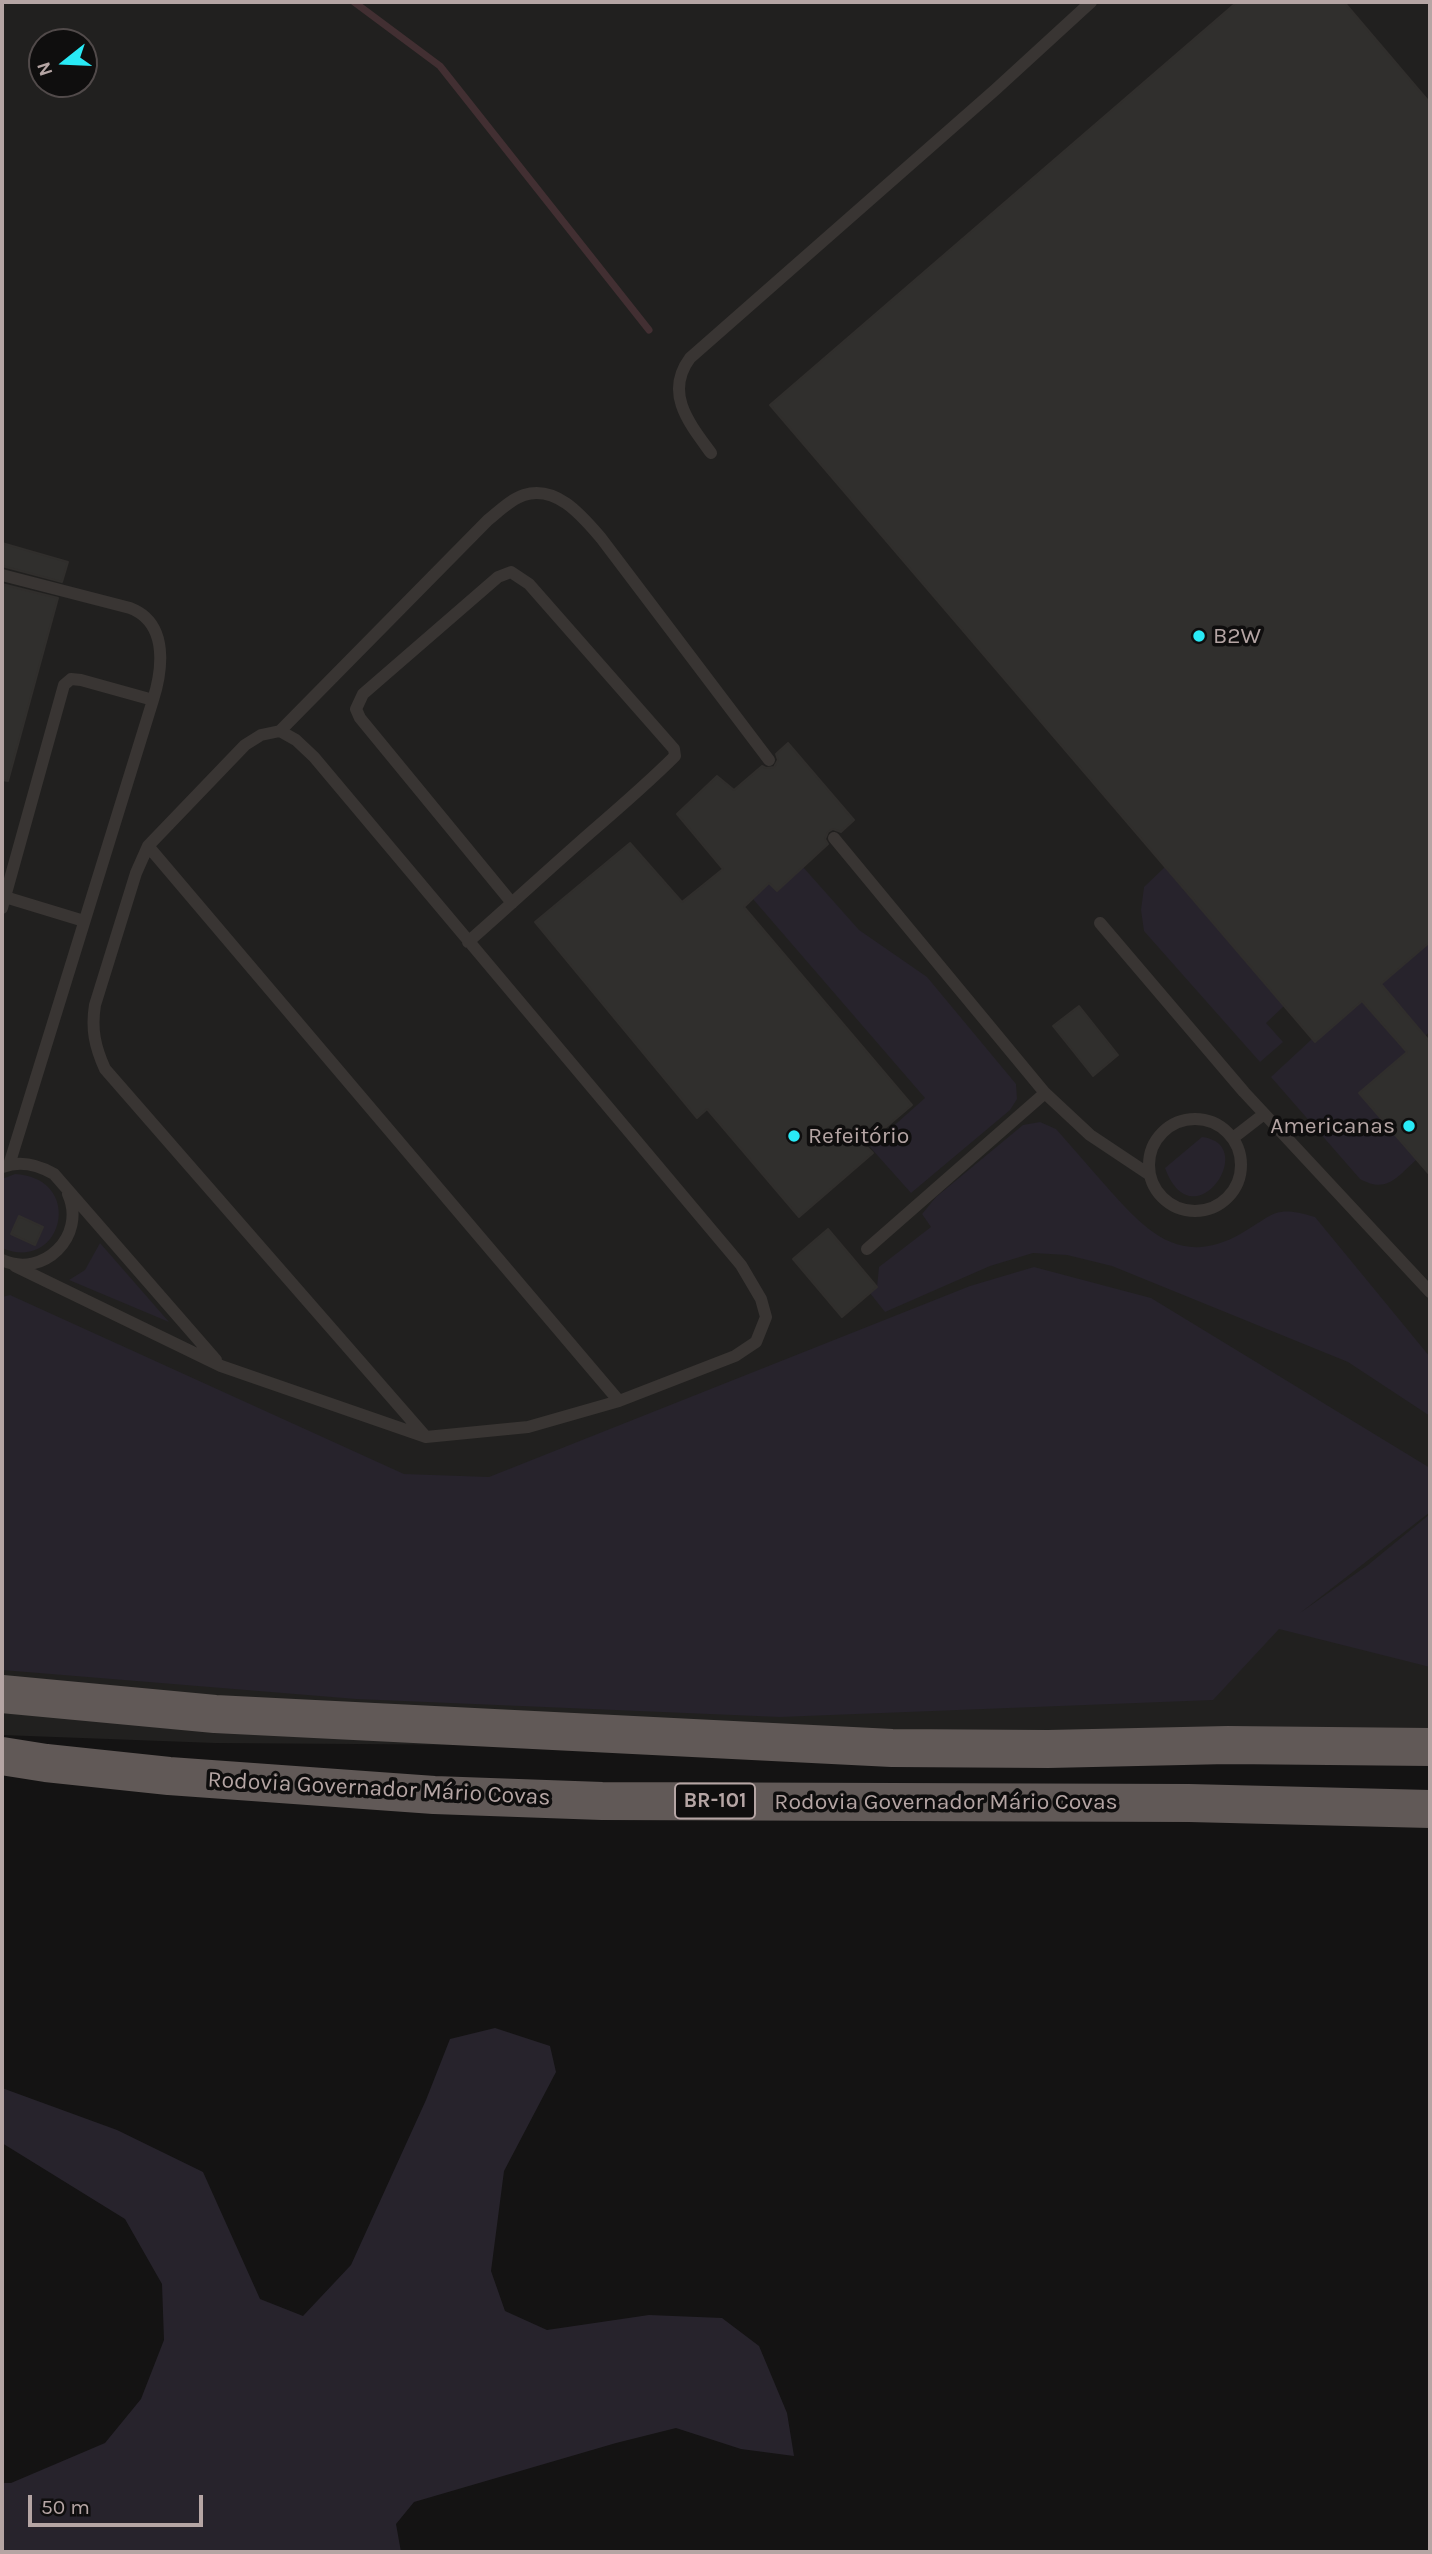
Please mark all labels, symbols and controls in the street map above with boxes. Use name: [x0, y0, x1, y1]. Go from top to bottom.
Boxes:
north arrow: [28, 28, 98, 98]
text: N: [32, 59, 57, 79]
place label: B2W: [1213, 622, 1261, 650]
marker: B2W: [1191, 628, 1207, 644]
place label: Americanas: [1270, 1112, 1395, 1140]
marker: Americanas: [1401, 1118, 1417, 1134]
place label: Refeitório: [808, 1122, 909, 1150]
marker: Refeitório: [786, 1128, 802, 1144]
street label: Rodovia Governador Mário Covas: [207, 1766, 551, 1812]
road number: BR-101: [675, 1784, 755, 1818]
street label: Rodovia Governador Mário Covas: [774, 1788, 1118, 1816]
scale bar: [32, 2480, 206, 2524]
text: 50 m: [41, 2495, 90, 2519]

